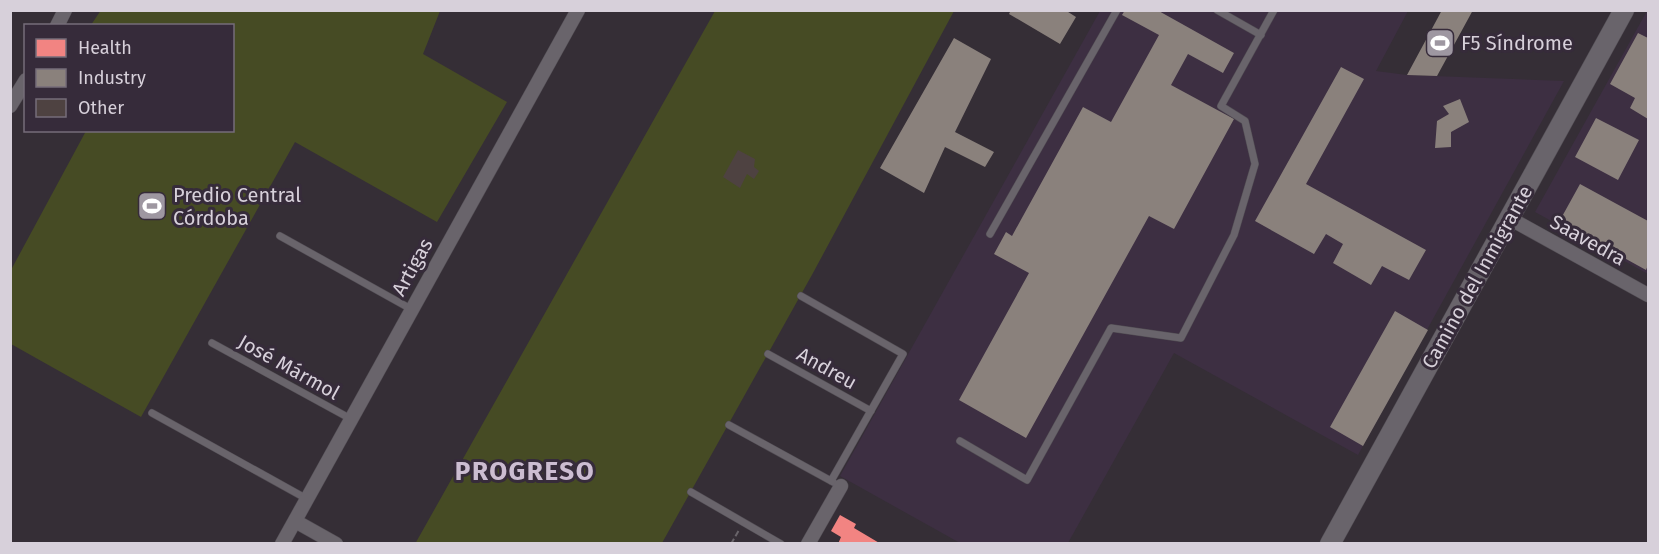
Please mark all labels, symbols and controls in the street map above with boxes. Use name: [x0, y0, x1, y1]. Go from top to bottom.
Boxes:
legend: [24, 24, 234, 132]
sports icon: F5 Síndrome: [1424, 27, 1456, 59]
place label: F5 Síndrome: [1461, 31, 1573, 55]
text: Health: [78, 37, 132, 59]
text: Industry: [78, 67, 146, 89]
text: Other: [78, 97, 124, 119]
street label: Camino del Inmigrante: [1417, 181, 1537, 373]
place label: Predio Central Córdoba: [173, 183, 301, 230]
sports icon: Predio Central Córdoba: [136, 190, 168, 222]
street label: Saavedra: [1546, 209, 1630, 271]
street label: Artigas: [386, 234, 438, 300]
street label: José Mármol: [234, 329, 344, 405]
street label: Andreu: [793, 342, 861, 394]
district label: PROGRESO: [455, 456, 595, 487]

